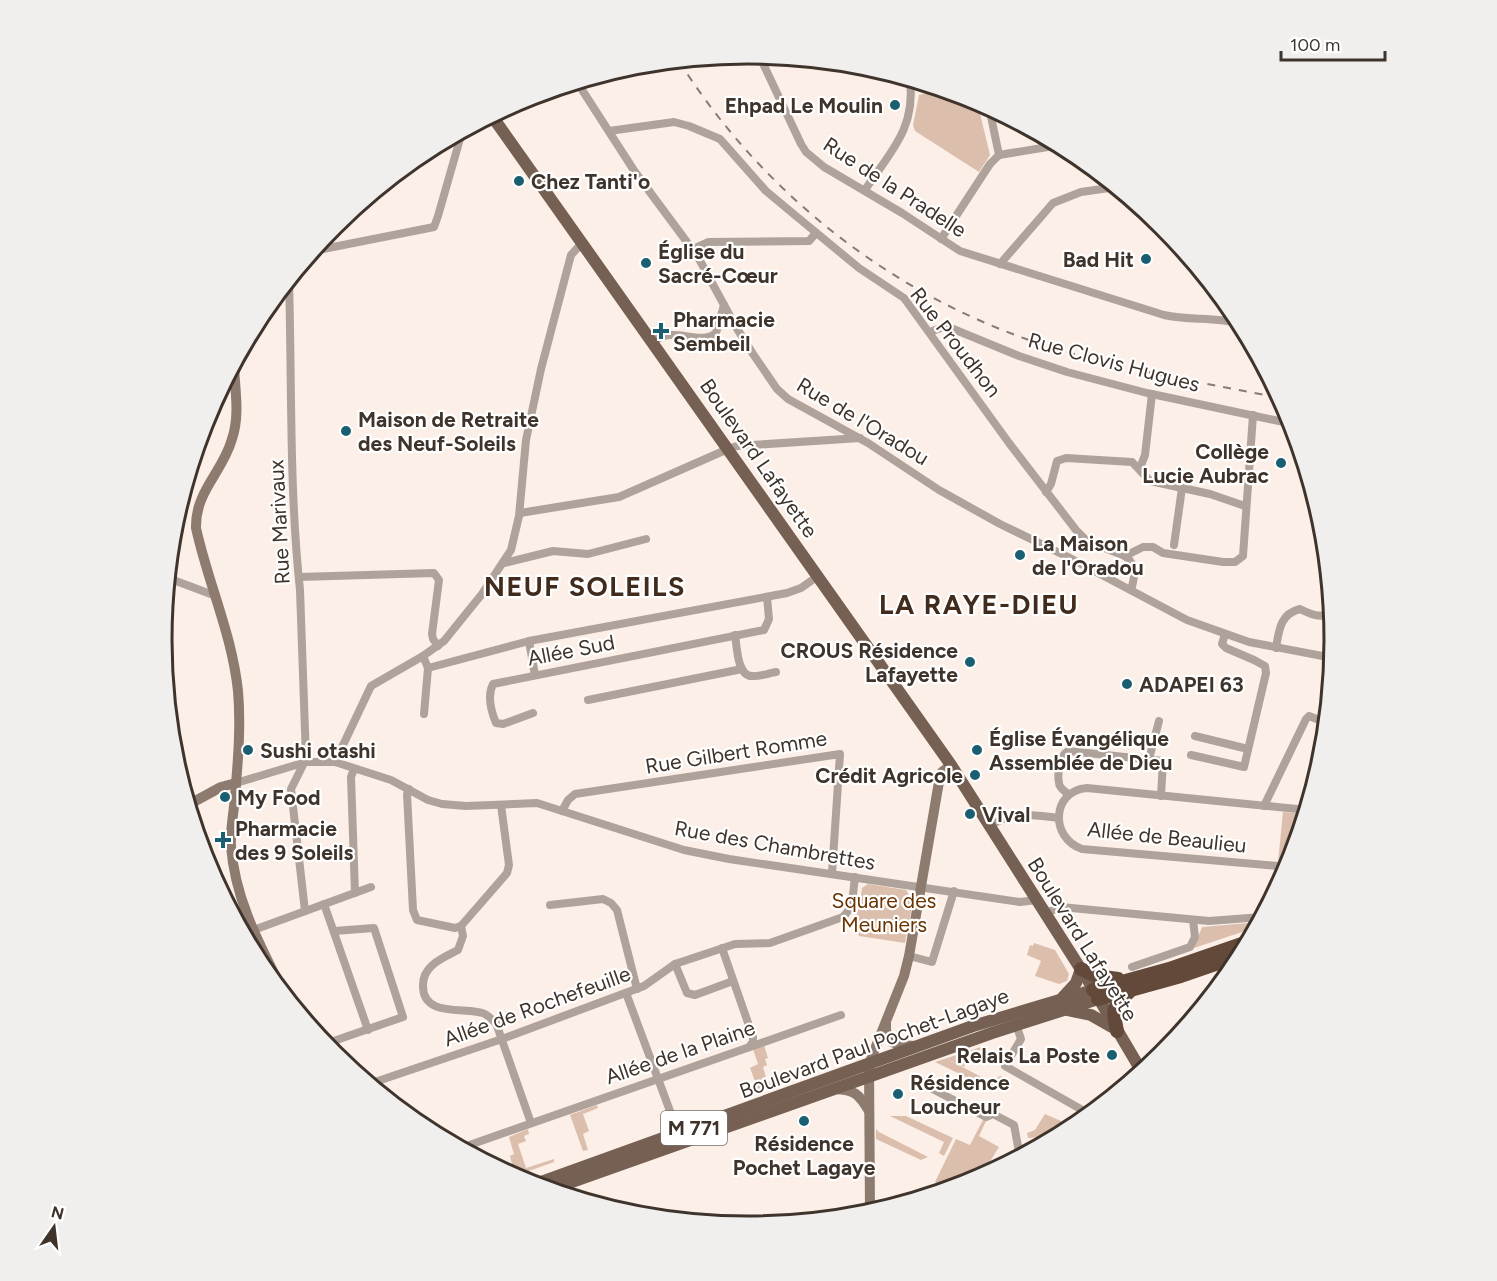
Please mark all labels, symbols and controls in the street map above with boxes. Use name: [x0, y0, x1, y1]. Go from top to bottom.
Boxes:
scale bar: [1281, 24, 1384, 62]
text: 100 m: [1290, 34, 1340, 56]
place label: Ehpad Le Moulin: [725, 93, 883, 118]
marker: Ehpad Le Moulin: [888, 98, 902, 112]
street label: Rue de la Pradelle: [819, 131, 971, 243]
place label: Chez Tanti'o: [531, 169, 650, 194]
marker: Chez Tanti'o: [512, 174, 526, 188]
place label: Église du Sacré-Cœur: [658, 239, 778, 288]
place label: Bad Hit: [1063, 247, 1134, 272]
marker: Bad Hit: [1139, 252, 1153, 266]
marker: Église du Sacré-Cœur: [639, 256, 653, 270]
street label: Rue Proudhon: [905, 282, 1007, 402]
place label: Pharmacie Sembeil: [673, 307, 775, 356]
marker: Pharmacie Sembeil: [654, 324, 668, 338]
street label: Rue Clovis Hugues: [1025, 327, 1203, 397]
street label: Rue de l'Oradou: [792, 372, 934, 470]
street label: Boulevard Lafayette: [695, 374, 823, 542]
place label: Maison de Retraite des Neuf-Soleils: [358, 407, 539, 456]
marker: Maison de Retraite des Neuf-Soleils: [339, 424, 353, 438]
place label: Collège Lucie Aubrac: [1142, 439, 1270, 488]
marker: Collège Lucie Aubrac: [1274, 456, 1288, 470]
street label: Rue Marivaux: [263, 459, 295, 585]
place label: La Maison de l'Oradou: [1032, 531, 1144, 580]
marker: La Maison de l'Oradou: [1013, 548, 1027, 562]
district label: NEUF SOLEILS: [484, 570, 686, 603]
district label: LA RAYE-DIEU: [879, 588, 1079, 621]
street label: Allée Sud: [525, 629, 617, 671]
place label: CROUS Résidence Lafayette: [780, 638, 958, 687]
marker: CROUS Résidence Lafayette: [963, 655, 977, 669]
place label: ADAPEI 63: [1139, 672, 1244, 697]
marker: ADAPEI 63: [1120, 677, 1134, 691]
street label: Rue Gilbert Romme: [643, 725, 829, 779]
place label: Église Évangélique Assemblée de Dieu: [989, 726, 1172, 775]
place label: Sushi otashi: [260, 738, 376, 763]
marker: Sushi otashi: [241, 743, 255, 757]
marker: Église Évangélique Assemblée de Dieu: [970, 743, 984, 757]
place label: Crédit Agricole: [815, 763, 963, 788]
marker: Crédit Agricole: [968, 768, 982, 782]
place label: My Food: [237, 785, 320, 810]
marker: My Food: [218, 790, 232, 804]
place label: Vival: [982, 802, 1030, 827]
marker: Vival: [963, 807, 977, 821]
street label: Rue des Chambrettes: [673, 815, 877, 875]
place label: Pharmacie des 9 Soleils: [235, 816, 354, 865]
street label: Allée de Beaulieu: [1086, 816, 1248, 858]
marker: Pharmacie des 9 Soleils: [216, 833, 230, 847]
street label: Boulevard Lafayette: [1023, 853, 1143, 1025]
park label: Square des Meuniers: [832, 888, 936, 937]
street label: Allée de Rochefeuille: [440, 961, 634, 1051]
street label: Boulevard Paul Pochet-Lagaye: [736, 983, 1012, 1103]
street label: Allée de la Plaine: [602, 1015, 758, 1089]
place label: Relais La Poste: [956, 1043, 1100, 1068]
marker: Relais La Poste: [1105, 1048, 1119, 1062]
place label: Résidence Loucheur: [910, 1070, 1010, 1119]
marker: Résidence Loucheur: [891, 1087, 905, 1101]
road number: M 771: [661, 1111, 727, 1145]
marker: Résidence Pochet Lagaye: [797, 1114, 811, 1128]
place label: Résidence Pochet Lagaye: [733, 1131, 876, 1180]
north arrow: [24, 1197, 84, 1257]
text: N: [49, 1202, 66, 1224]

